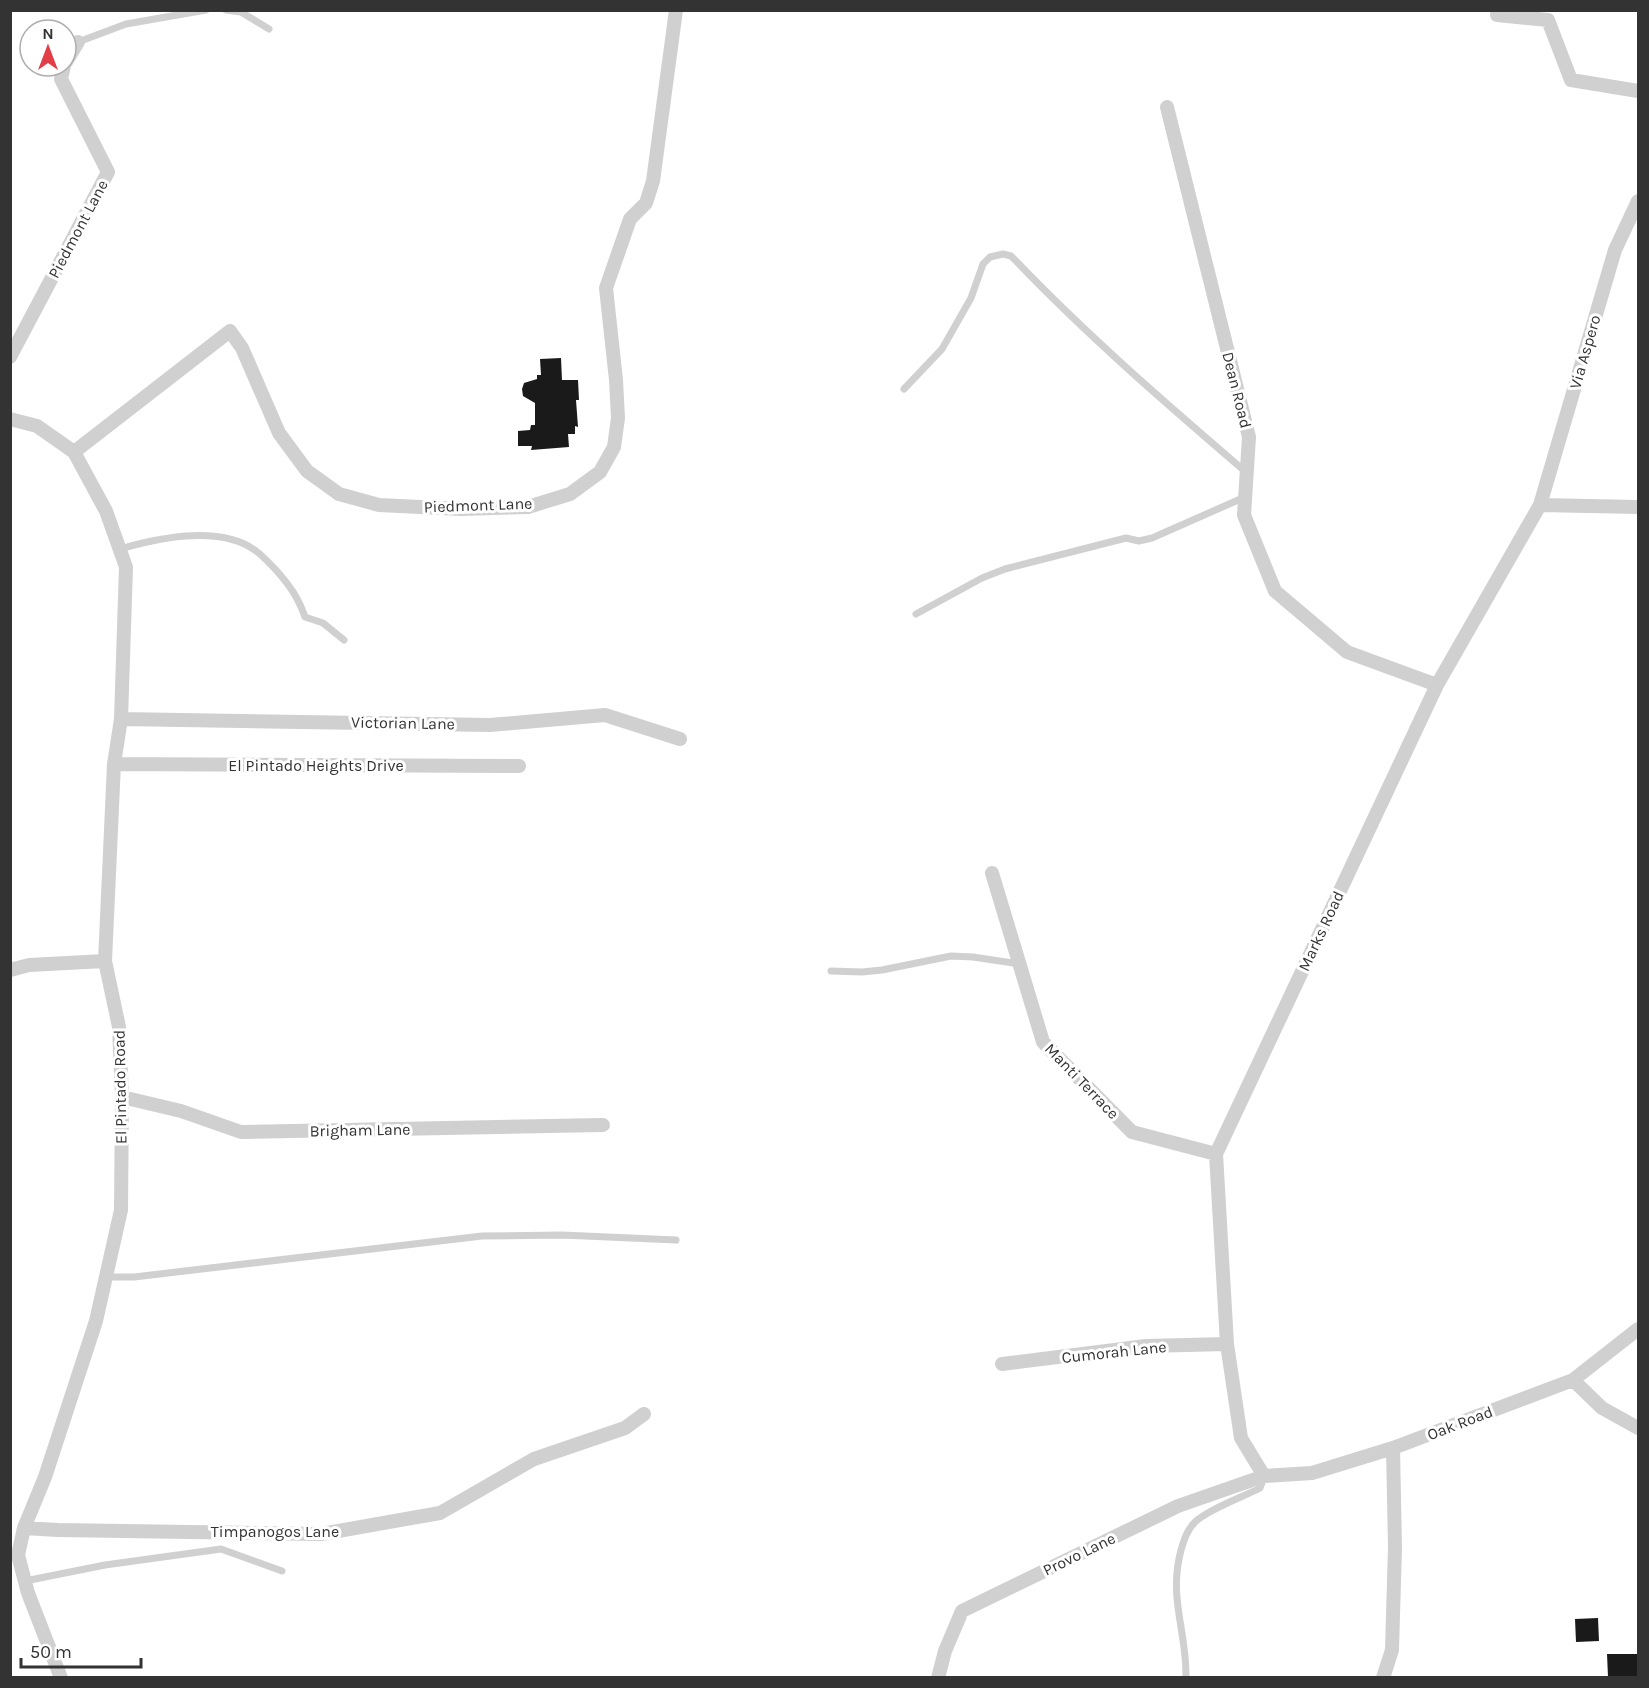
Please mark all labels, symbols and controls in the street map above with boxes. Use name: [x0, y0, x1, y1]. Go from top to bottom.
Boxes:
north arrow: [18, 18, 78, 78]
text: N: [42, 24, 54, 43]
street label: Piedmont Lane: [44, 177, 112, 281]
street label: Via Aspero: [1565, 313, 1605, 391]
street label: Dean Road: [1218, 350, 1256, 430]
street label: Piedmont Lane: [423, 494, 533, 516]
street label: Victorian Lane: [351, 713, 455, 733]
street label: El Pintado Heights Drive: [228, 756, 404, 775]
street label: Marks Road: [1294, 888, 1348, 974]
street label: El Pintado Road: [110, 1030, 130, 1144]
street label: Manti Terrace: [1041, 1039, 1123, 1123]
street label: Brigham Lane: [309, 1120, 411, 1140]
street label: Cumorah Lane: [1061, 1337, 1167, 1367]
street label: Oak Road: [1424, 1402, 1496, 1444]
street label: Timpanogos Lane: [211, 1522, 339, 1541]
street label: Provo Lane: [1040, 1528, 1118, 1580]
scale bar: [21, 1631, 141, 1669]
text: 50 m: [30, 1641, 72, 1663]

